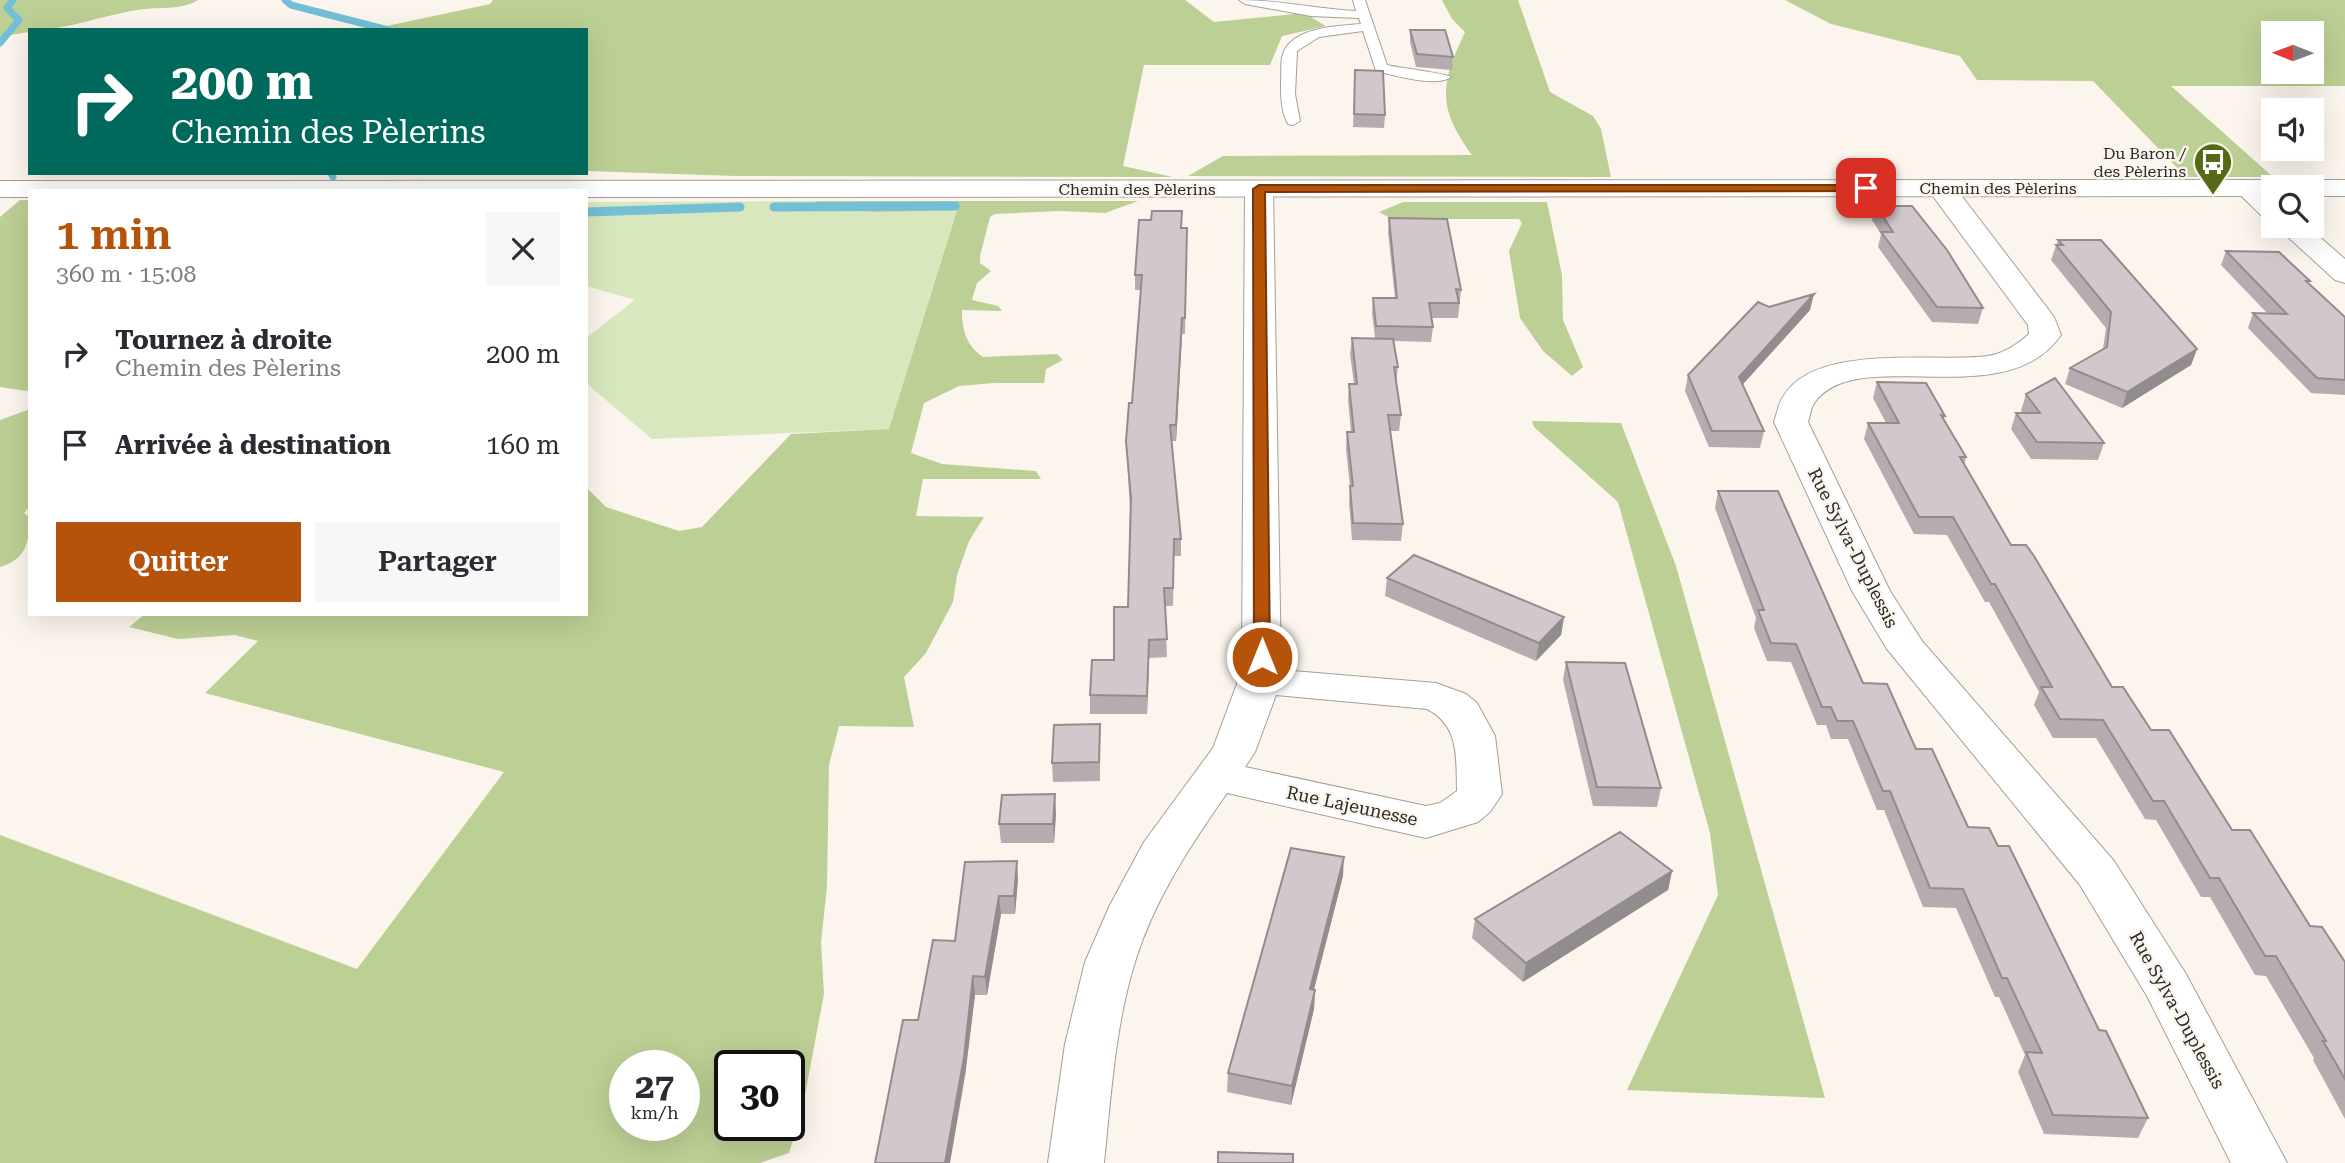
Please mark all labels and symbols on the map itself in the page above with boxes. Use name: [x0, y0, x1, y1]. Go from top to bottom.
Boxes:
north arrow: [2261, 21, 2324, 84]
bus stop icon: Du Baron / des Pèlerins: [2192, 141, 2234, 196]
place label: Du Baron / des Pèlerins: [2093, 144, 2187, 181]
pin: [1836, 158, 1896, 218]
street label: Chemin des Pèlerins: [1919, 179, 2077, 198]
street label: Chemin des Pèlerins: [1058, 180, 1216, 199]
street label: Rue Sylva-Duplessis: [1804, 464, 1903, 631]
position arrow: [1225, 620, 1299, 694]
street label: Rue Lajeunesse: [1285, 781, 1420, 830]
street label: Rue Sylva-Duplessis: [2125, 927, 2229, 1092]
speed limit sign: 30: [714, 1050, 805, 1141]

